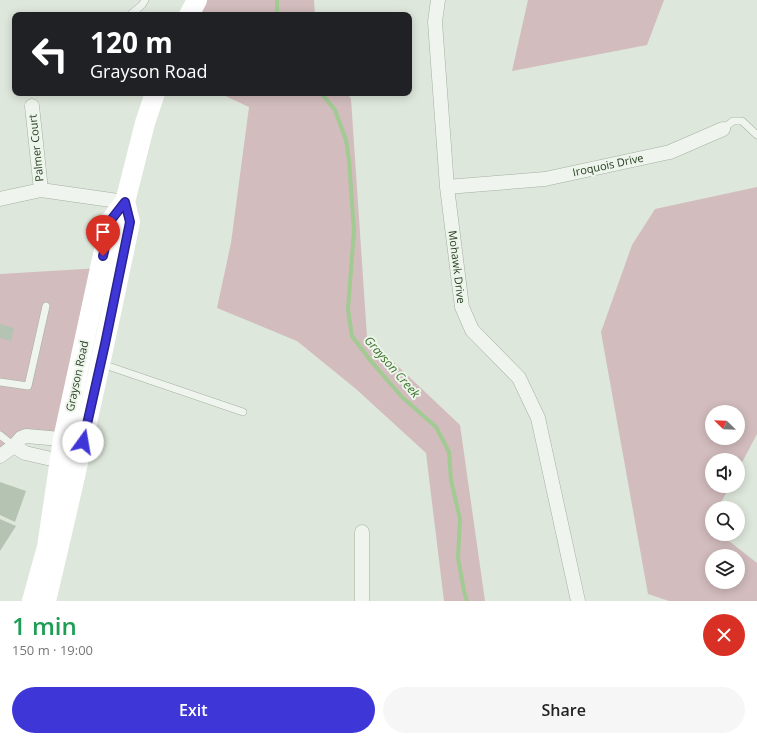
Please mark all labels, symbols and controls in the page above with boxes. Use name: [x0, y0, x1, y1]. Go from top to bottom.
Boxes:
text: 120 m: [90, 23, 173, 61]
icon: left: [24, 28, 76, 80]
text: Grayson Road: [90, 59, 208, 83]
street label: Palmer Court: [24, 113, 47, 183]
street label: Iroquois Drive: [571, 150, 645, 179]
pin: [86, 215, 120, 256]
icon: arrive: [92, 221, 114, 243]
street label: Mohawk Drive: [446, 230, 469, 304]
water label: Grayson Creek: [361, 332, 425, 402]
street label: Grayson Road: [62, 339, 91, 413]
north arrow: [705, 405, 745, 445]
map controls: [705, 405, 745, 589]
position arrow: [62, 421, 104, 463]
button: sound: [705, 453, 745, 493]
button: search: [705, 501, 745, 541]
button: layers: [705, 549, 745, 589]
text: 1 min: [12, 609, 77, 642]
button: close: [703, 614, 745, 656]
text: 150 m · 19:00: [12, 641, 93, 659]
button: Exit: [12, 687, 375, 733]
button: Share: [383, 687, 745, 733]

